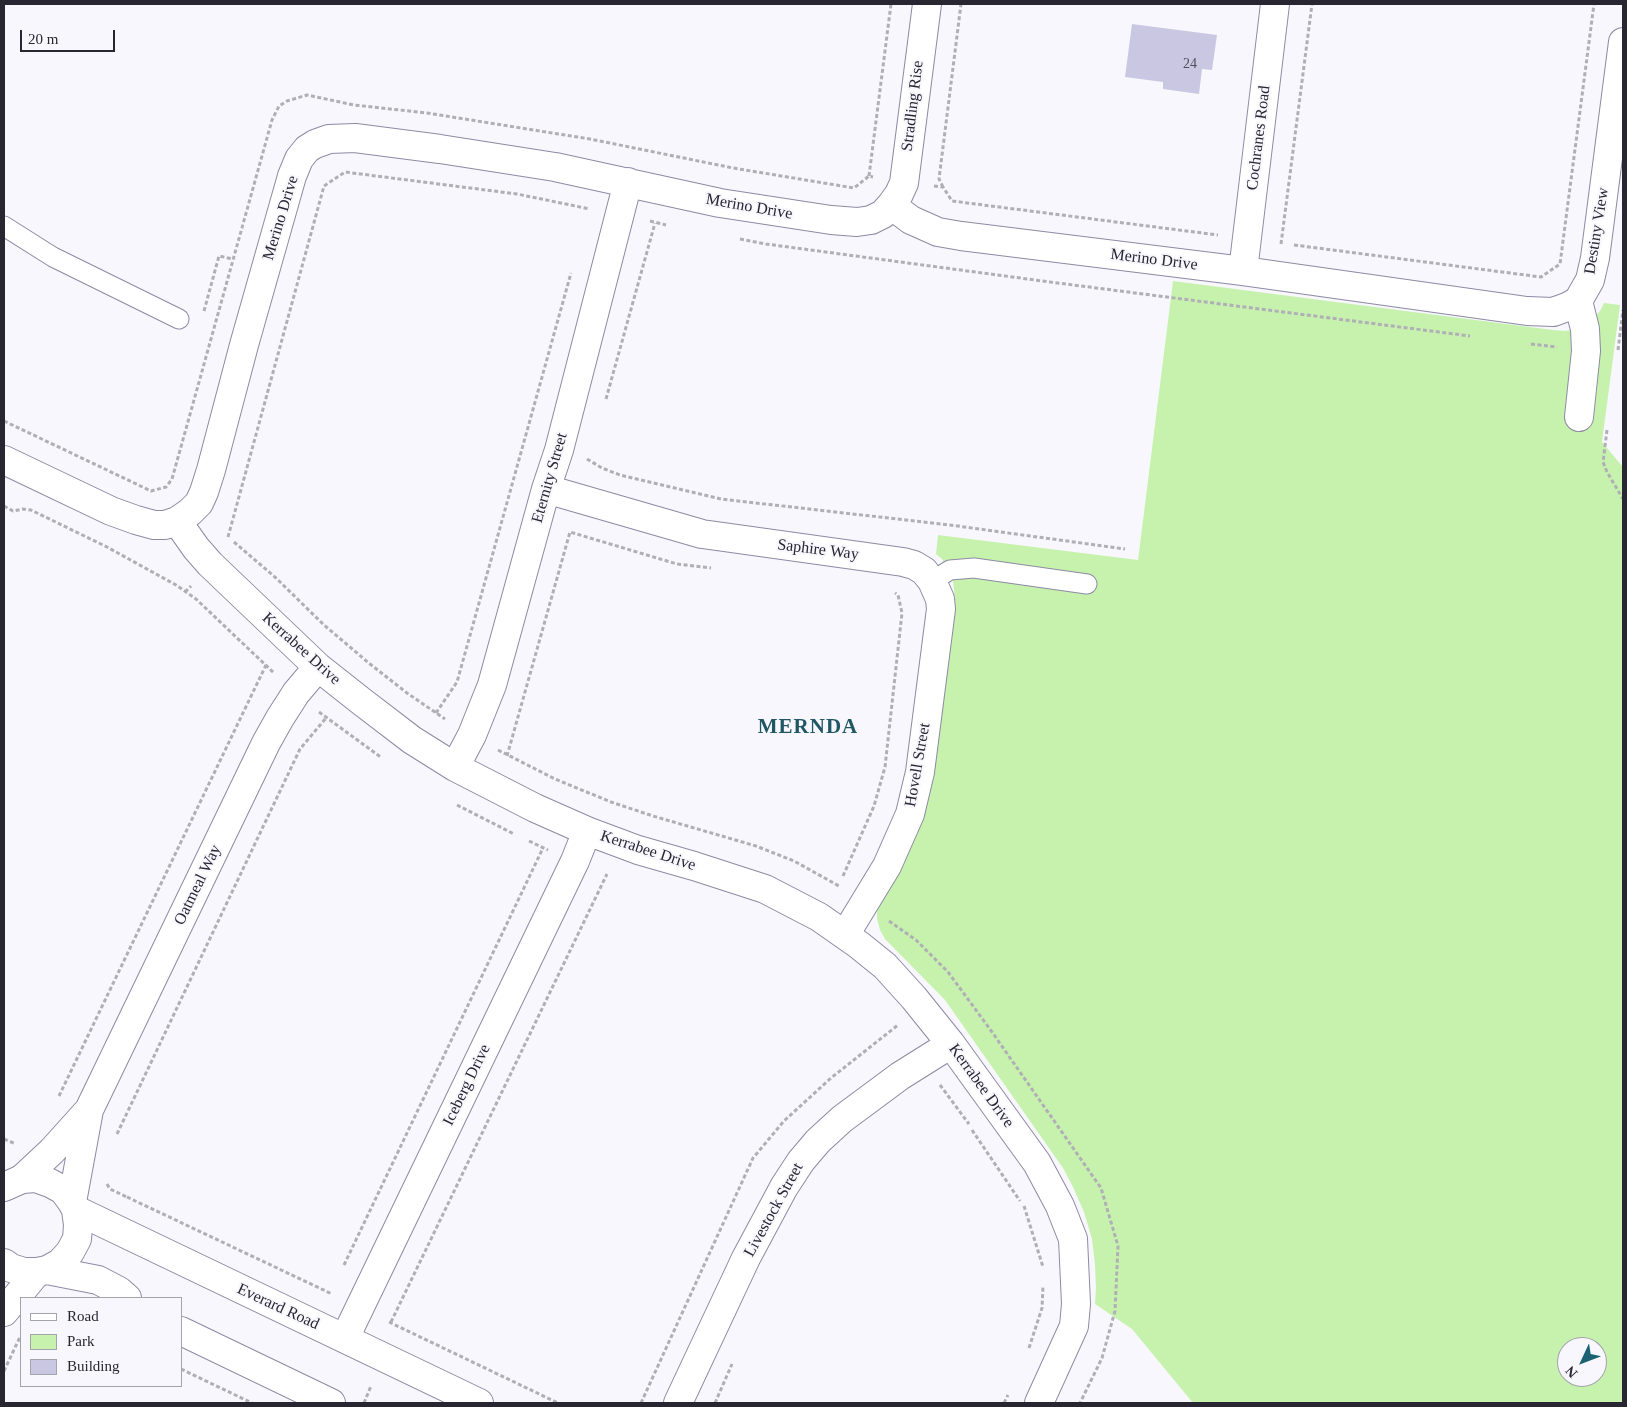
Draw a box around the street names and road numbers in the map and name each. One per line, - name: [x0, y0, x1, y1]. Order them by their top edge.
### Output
- street label: Stradling Rise: [898, 60, 928, 152]
- street label: Cochranes Road: [1243, 85, 1275, 191]
- street label: Merino Drive: [259, 173, 303, 263]
- street label: Destiny View: [1581, 186, 1613, 276]
- street label: Merino Drive: [704, 190, 794, 224]
- street label: Merino Drive: [1109, 245, 1199, 275]
- street label: Eternity Street: [528, 431, 572, 525]
- street label: Saphire Way: [776, 535, 860, 565]
- street label: Kerrabee Drive: [258, 609, 344, 689]
- street label: Hovell Street: [901, 722, 935, 808]
- street label: Kerrabee Drive: [598, 827, 698, 875]
- street label: Oatmeal Way: [170, 842, 226, 928]
- street label: Kerrabee Drive: [944, 1040, 1018, 1132]
- street label: Iceberg Drive: [439, 1041, 495, 1129]
- street label: Livestock Street: [740, 1160, 808, 1260]
- street label: Everard Road: [234, 1280, 322, 1334]

